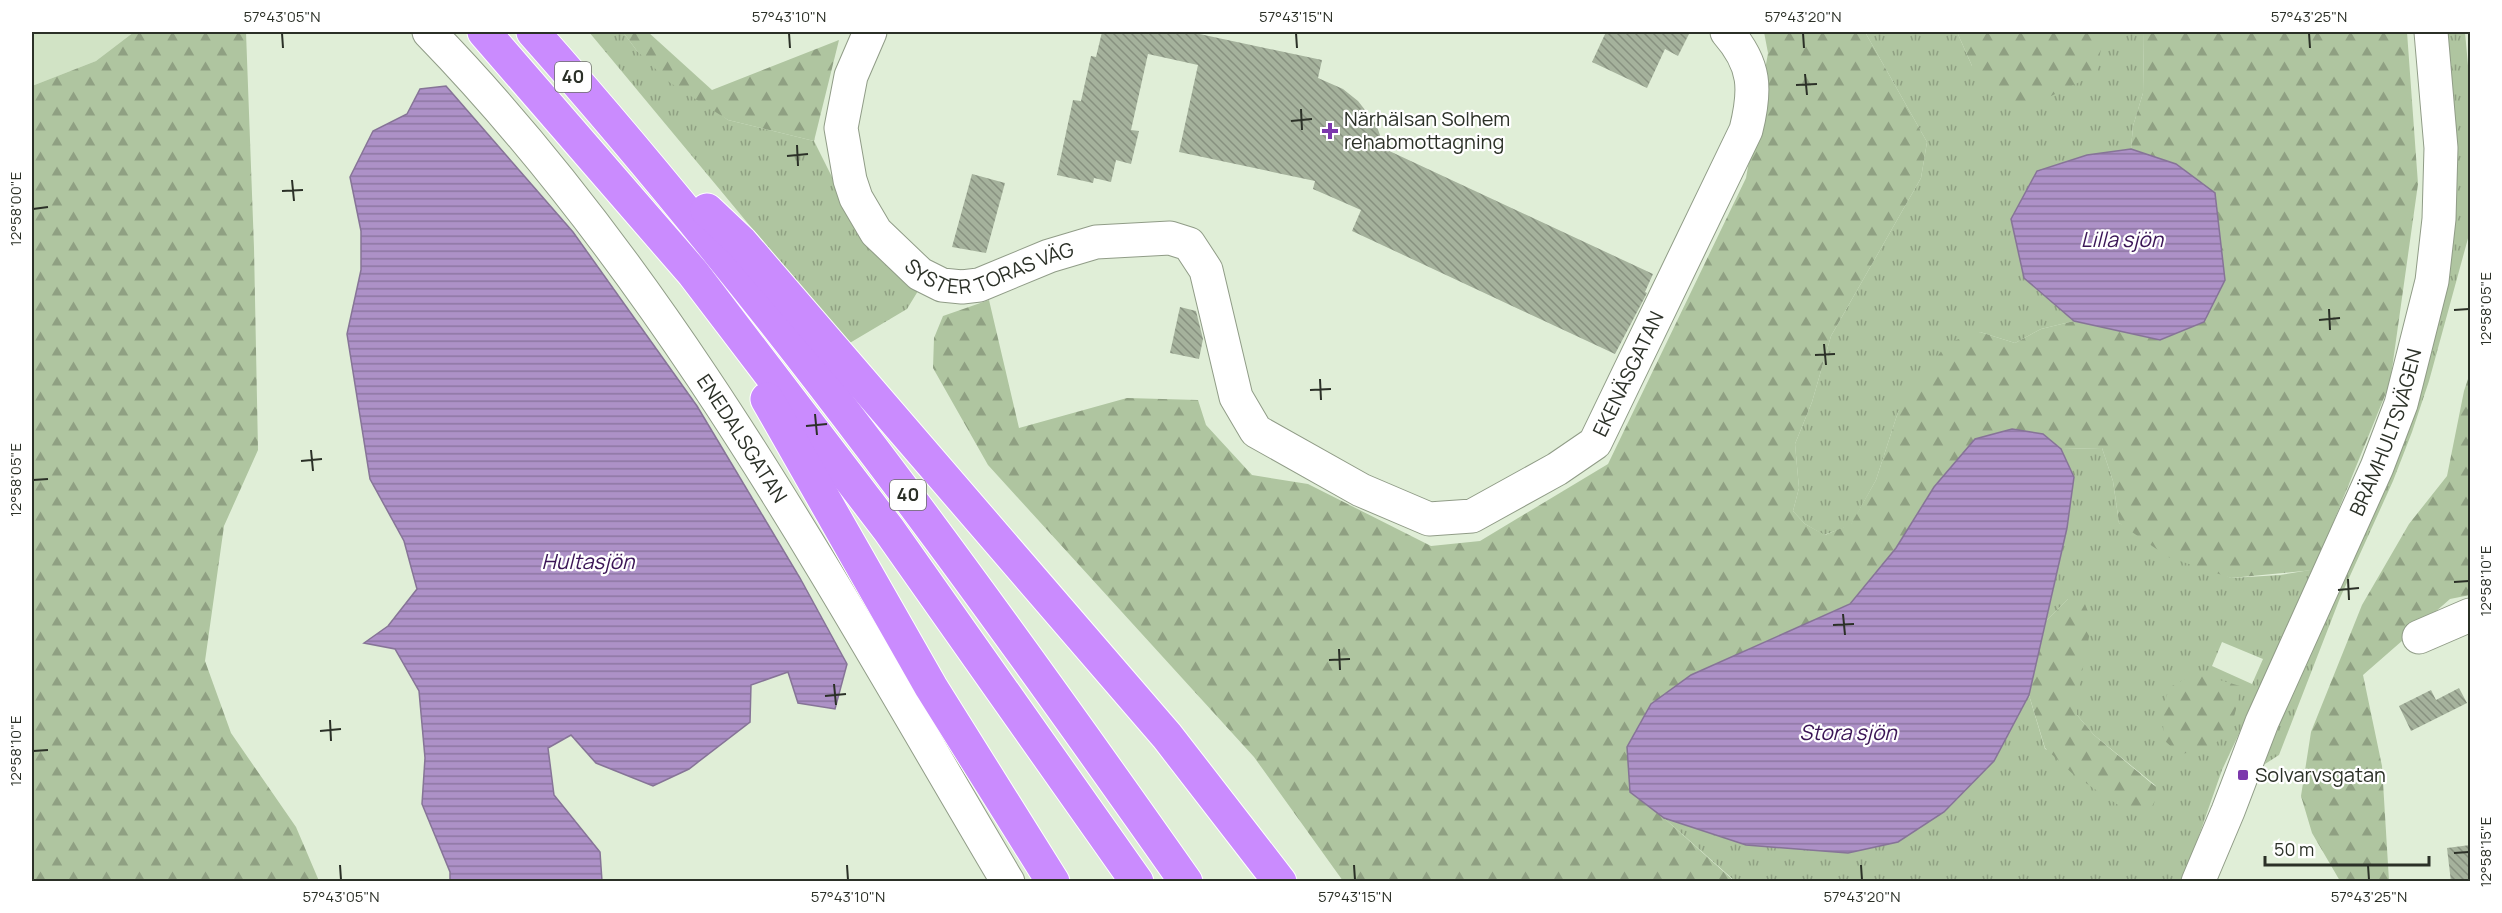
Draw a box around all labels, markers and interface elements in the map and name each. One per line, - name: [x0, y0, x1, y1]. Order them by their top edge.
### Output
- text: 57°43'05"N: [243, 6, 321, 27]
- text: 57°43'10"N: [752, 6, 826, 27]
- text: 57°43'15"N: [1259, 6, 1333, 27]
- text: 57°43'20"N: [1764, 6, 1842, 27]
- text: 57°43'25"N: [2271, 6, 2347, 27]
- road number: 40: [555, 62, 591, 92]
- place label: Närhälsan Solhem rehabmottagning: [1344, 105, 1510, 155]
- marker: Närhälsan Solhem rehabmottagning: [1321, 122, 1339, 140]
- text: 12°58'00"E: [5, 172, 26, 246]
- water label: Lilla sjön: [2081, 225, 2165, 253]
- street label: SYSTER TORAS VÄG: [899, 235, 1077, 300]
- text: 12°58'05"E: [2475, 272, 2496, 346]
- street label: EKENÄSGATAN: [1586, 306, 1670, 441]
- street label: BRÄMHULTSVÄGEN: [2343, 346, 2427, 520]
- street label: ENEDALSGATAN: [691, 369, 794, 508]
- text: 12°58'05"E: [5, 443, 26, 517]
- road number: 40: [890, 480, 926, 510]
- text: 12°58'10"E: [2475, 545, 2496, 617]
- water label: Hultasjön: [541, 547, 636, 575]
- text: 12°58'10"E: [5, 715, 26, 787]
- water label: Stora sjön: [1799, 718, 1898, 746]
- place label: Solvarvsgatan: [2255, 761, 2386, 788]
- marker: Solvarvsgatan: [2236, 768, 2250, 782]
- text: 12°58'15"E: [2475, 817, 2496, 887]
- scale bar: [2265, 829, 2428, 867]
- text: 50 m: [2274, 837, 2314, 861]
- text: 57°43'05"N: [302, 886, 380, 907]
- text: 57°43'10"N: [811, 886, 885, 907]
- text: 57°43'15"N: [1318, 886, 1392, 907]
- text: 57°43'20"N: [1823, 886, 1901, 907]
- text: 57°43'25"N: [2331, 886, 2407, 907]

